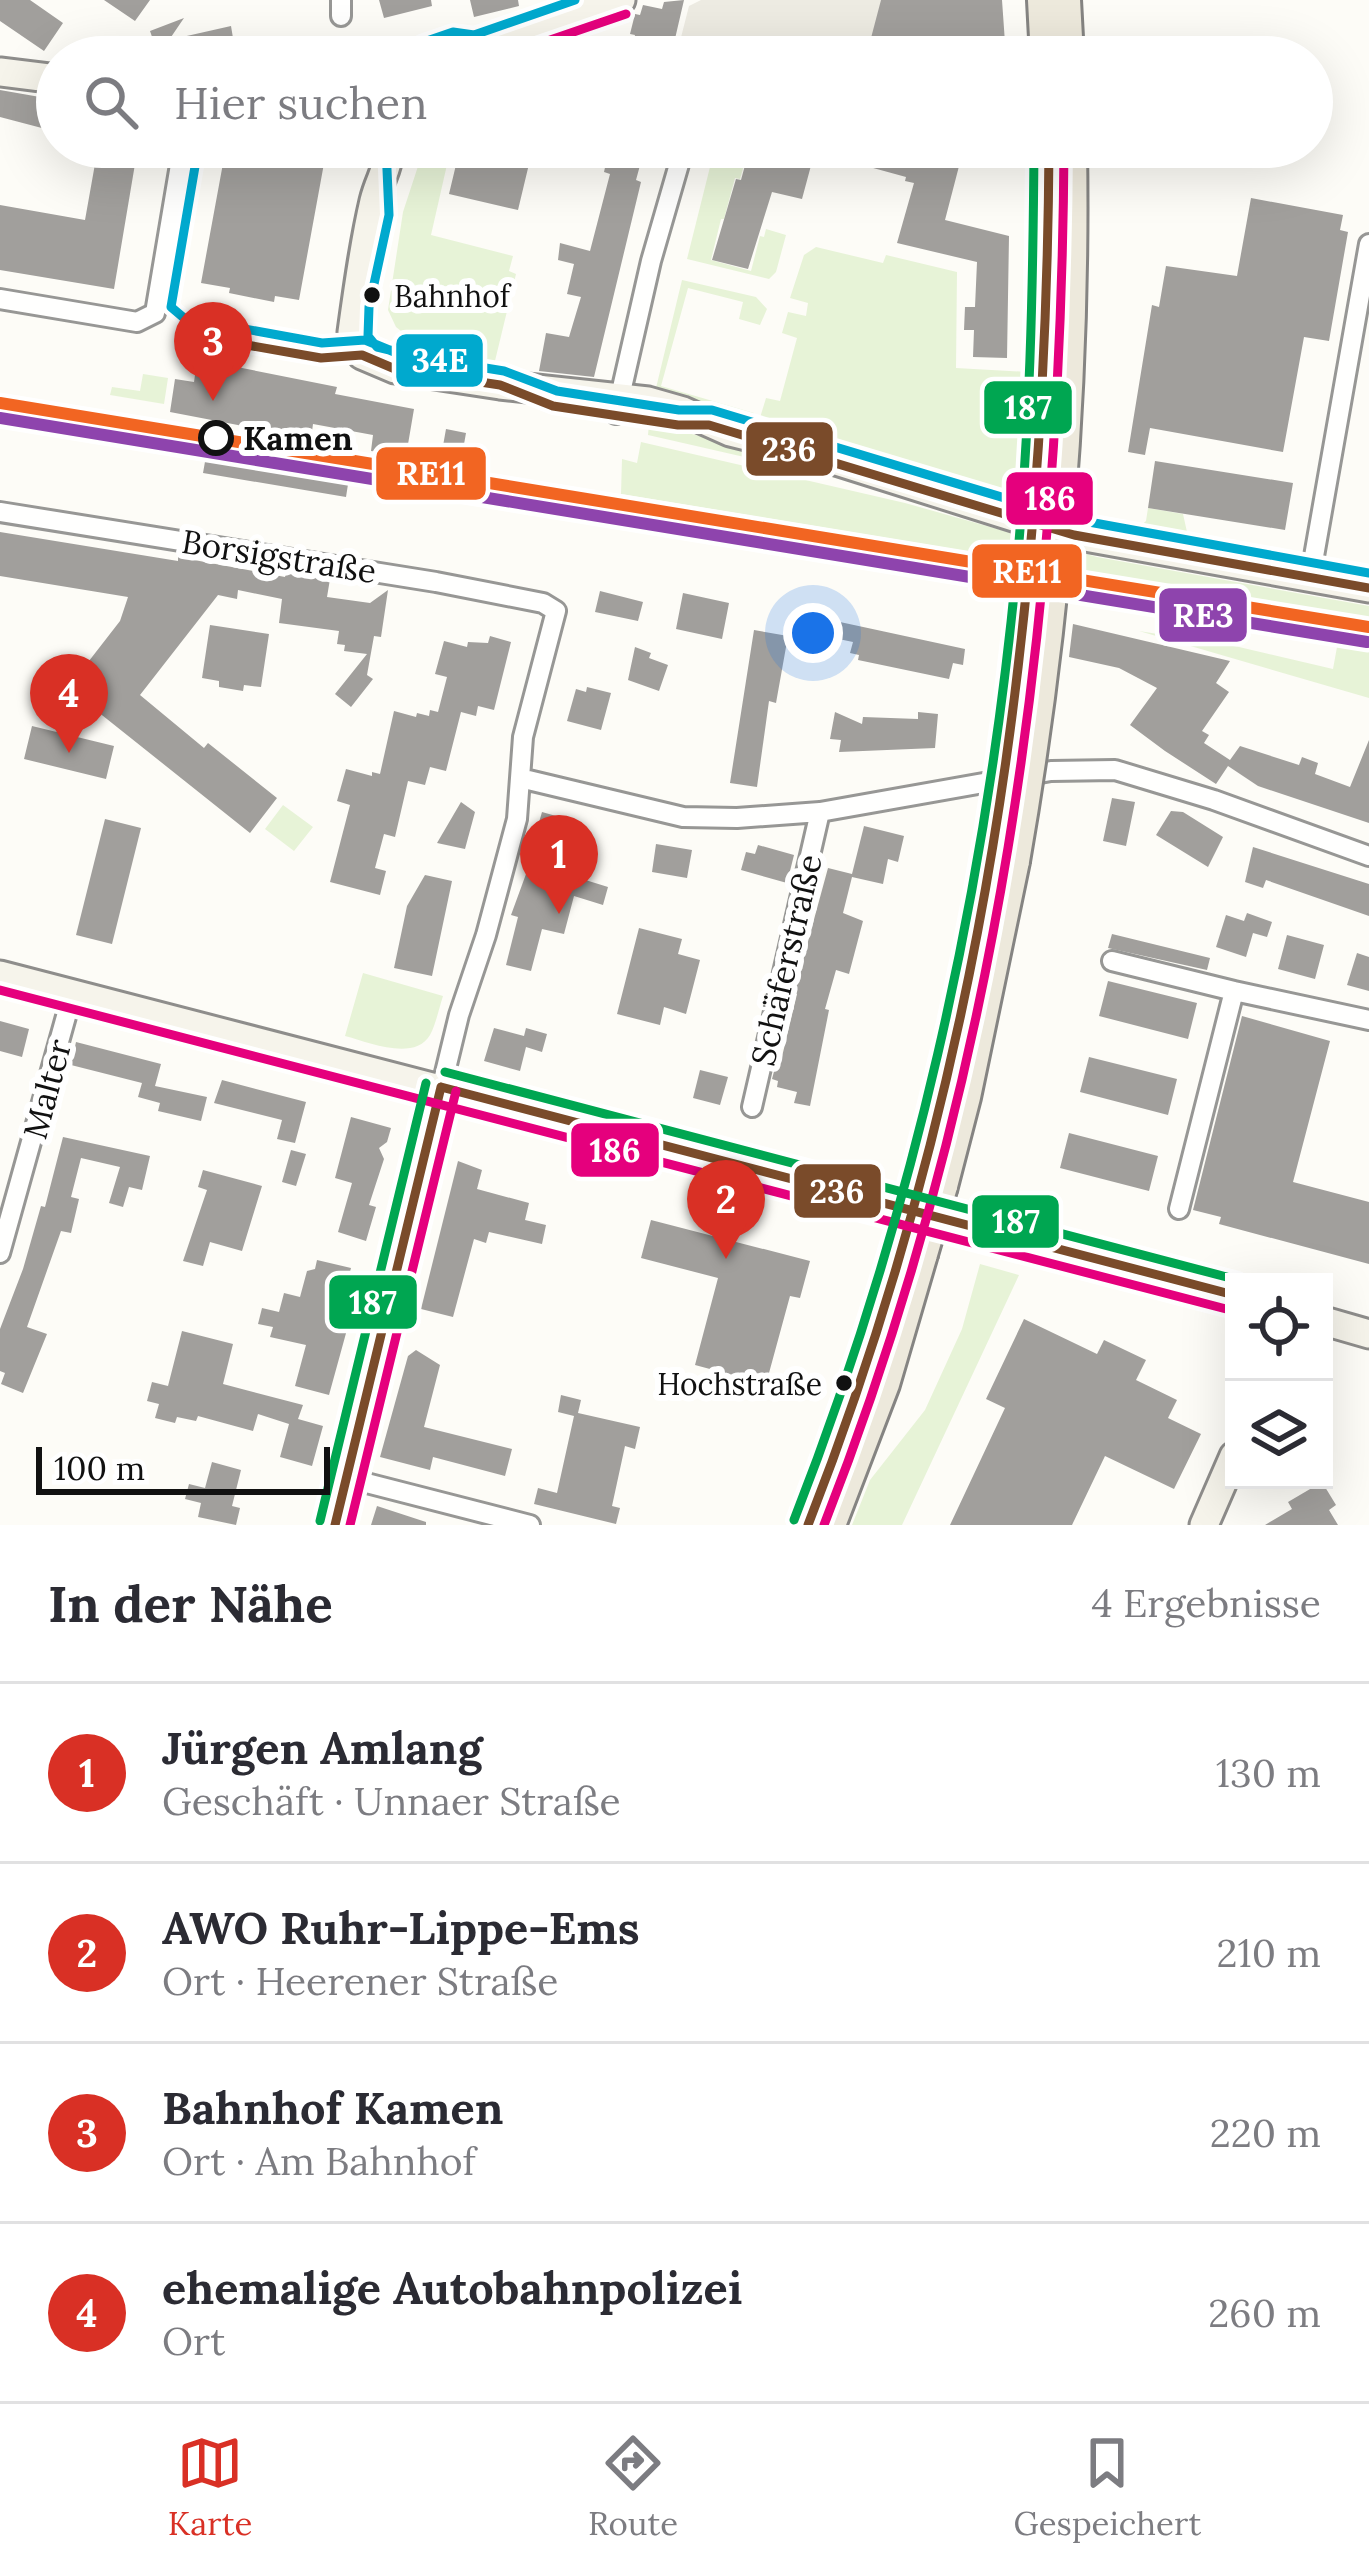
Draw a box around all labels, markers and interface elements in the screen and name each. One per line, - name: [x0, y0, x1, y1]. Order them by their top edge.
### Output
- search box: [36, 36, 1333, 168]
- icon: search: [78, 69, 144, 135]
- text: Hier suchen: [174, 74, 427, 131]
- place label: Bahnhof: [394, 277, 512, 315]
- marker: Bahnhof: [361, 284, 383, 306]
- pin: 3: [174, 302, 252, 401]
- line badge: 34E: [394, 332, 485, 389]
- text: 34E: [411, 339, 469, 381]
- line badge: 187: [982, 379, 1074, 436]
- text: 187: [1004, 386, 1052, 428]
- place label: Kamen: [243, 417, 353, 459]
- line badge: 236: [744, 420, 835, 478]
- marker: Kamen: [200, 422, 232, 454]
- text: 236: [761, 428, 817, 470]
- line badge: RE11: [374, 445, 488, 502]
- text: RE11: [396, 452, 466, 494]
- line badge: 186: [1004, 470, 1095, 527]
- text: 186: [1024, 477, 1076, 519]
- street label: Borsigstraße: [179, 520, 379, 592]
- line badge: RE11: [970, 542, 1084, 600]
- text: RE11: [992, 550, 1062, 592]
- line badge: RE3: [1157, 586, 1249, 644]
- text: RE3: [1172, 594, 1234, 636]
- your location: [783, 603, 843, 663]
- pin: 4: [30, 654, 108, 753]
- pin: 1: [520, 815, 598, 914]
- street label: Schäferstraße: [741, 850, 831, 1070]
- street label: Malter: [14, 1034, 81, 1143]
- line badge: 186: [569, 1121, 661, 1179]
- text: 186: [589, 1129, 641, 1171]
- pin: 2: [687, 1160, 765, 1259]
- line badge: 236: [792, 1162, 883, 1220]
- text: 236: [809, 1170, 865, 1212]
- line badge: 187: [970, 1193, 1061, 1250]
- text: 187: [992, 1200, 1040, 1242]
- line badge: 187: [327, 1273, 419, 1331]
- map controls: [1225, 1273, 1333, 1489]
- button: locate: [1225, 1273, 1333, 1381]
- text: 187: [349, 1281, 397, 1323]
- place label: Hochstraße: [657, 1365, 822, 1403]
- marker: Hochstraße: [833, 1372, 855, 1394]
- button: layers: [1225, 1381, 1333, 1489]
- scale bar: [36, 1441, 330, 1494]
- text: 100 m: [54, 1447, 145, 1489]
- text: In der Nähe: [48, 1571, 333, 1636]
- text: 4 Ergebnisse: [1092, 1578, 1321, 1628]
- text: Jürgen Amlang: [162, 1719, 483, 1776]
- text: 1: [79, 1748, 95, 1798]
- text: 130 m: [1216, 1748, 1321, 1798]
- text: Geschäft · Unnaer Straße: [162, 1776, 621, 1826]
- text: AWO Ruhr-Lippe-Ems: [162, 1899, 640, 1956]
- text: 2: [77, 1928, 97, 1978]
- text: 210 m: [1217, 1928, 1321, 1978]
- text: Ort · Heerener Straße: [162, 1956, 558, 2006]
- text: Bahnhof Kamen: [162, 2079, 503, 2136]
- text: 3: [76, 2108, 98, 2158]
- text: 220 m: [1210, 2108, 1321, 2158]
- text: Ort · Am Bahnhof: [162, 2136, 476, 2186]
- text: ehemalige Autobahnpolizei: [162, 2259, 743, 2316]
- text: 4: [76, 2288, 98, 2338]
- text: 260 m: [1208, 2288, 1321, 2338]
- text: Ort: [162, 2316, 225, 2366]
- tab: Karte: [168, 2430, 252, 2544]
- tab: Route: [588, 2430, 678, 2544]
- tab: Gespeichert: [1014, 2430, 1201, 2544]

